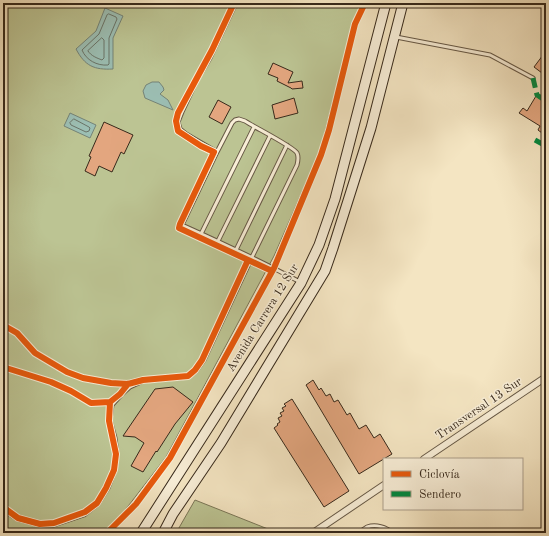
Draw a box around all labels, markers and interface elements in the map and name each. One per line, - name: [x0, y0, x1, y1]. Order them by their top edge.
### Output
- street label: Avenida Carrera 12 Sur: [225, 262, 301, 374]
- street label: Transversal 13 Sur: [434, 376, 524, 442]
- legend: [383, 458, 523, 510]
- text: Ciclovía: [419, 469, 460, 481]
- text: Sendero: [419, 489, 461, 501]

